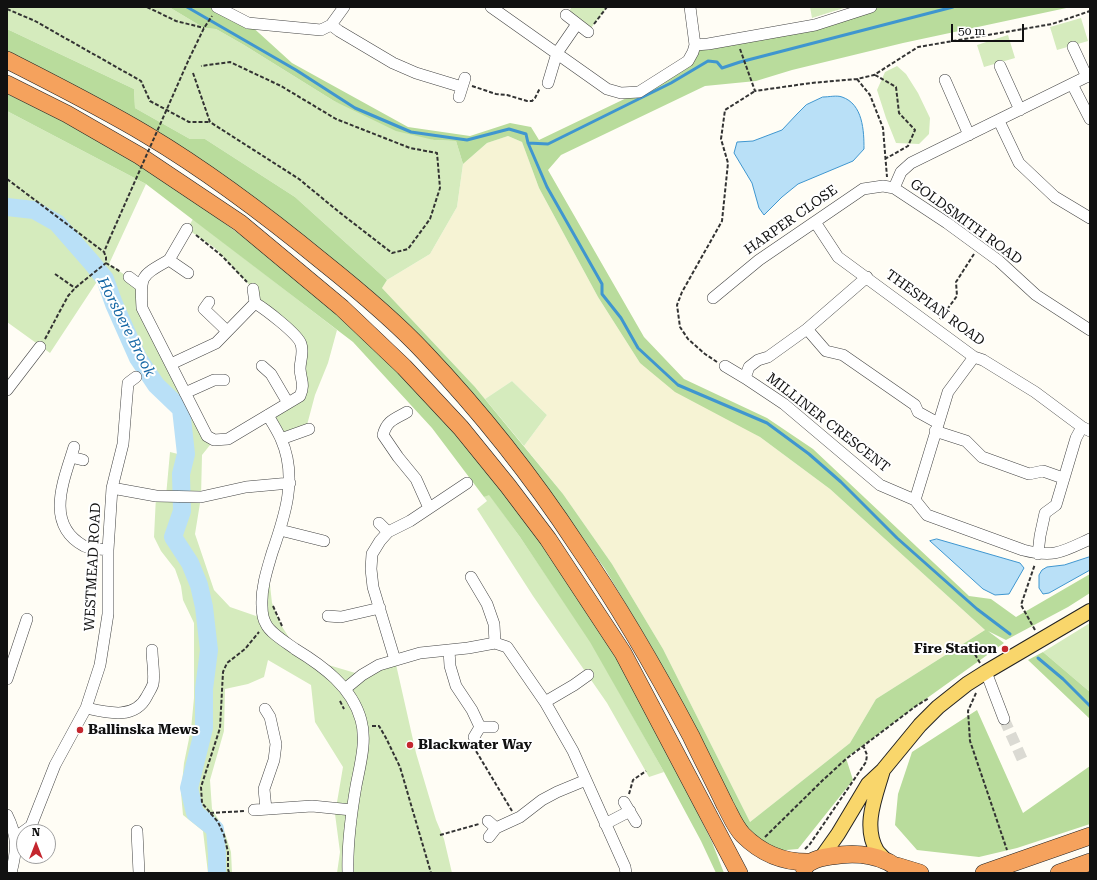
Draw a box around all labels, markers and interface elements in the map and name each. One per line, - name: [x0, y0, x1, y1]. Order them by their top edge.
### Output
- scale bar: [953, 16, 1026, 42]
- text: 50 m: [958, 24, 985, 38]
- street label: GOLDSMITH ROAD: [907, 176, 1025, 268]
- street label: HARPER CLOSE: [741, 182, 841, 258]
- street label: THESPIAN ROAD: [882, 266, 988, 350]
- water label: Horsbere Brook: [93, 274, 159, 380]
- street label: MILLINER CRESCENT: [763, 370, 893, 476]
- street label: WESTMEAD ROAD: [81, 502, 105, 632]
- place label: Fire Station: [914, 641, 997, 657]
- marker: Fire Station: [1000, 644, 1010, 654]
- place label: Ballinska Mews: [88, 722, 198, 738]
- marker: Ballinska Mews: [75, 725, 85, 735]
- place label: Blackwater Way: [418, 737, 532, 753]
- marker: Blackwater Way: [405, 740, 415, 750]
- north arrow: [16, 824, 56, 864]
- text: N: [32, 826, 40, 839]

